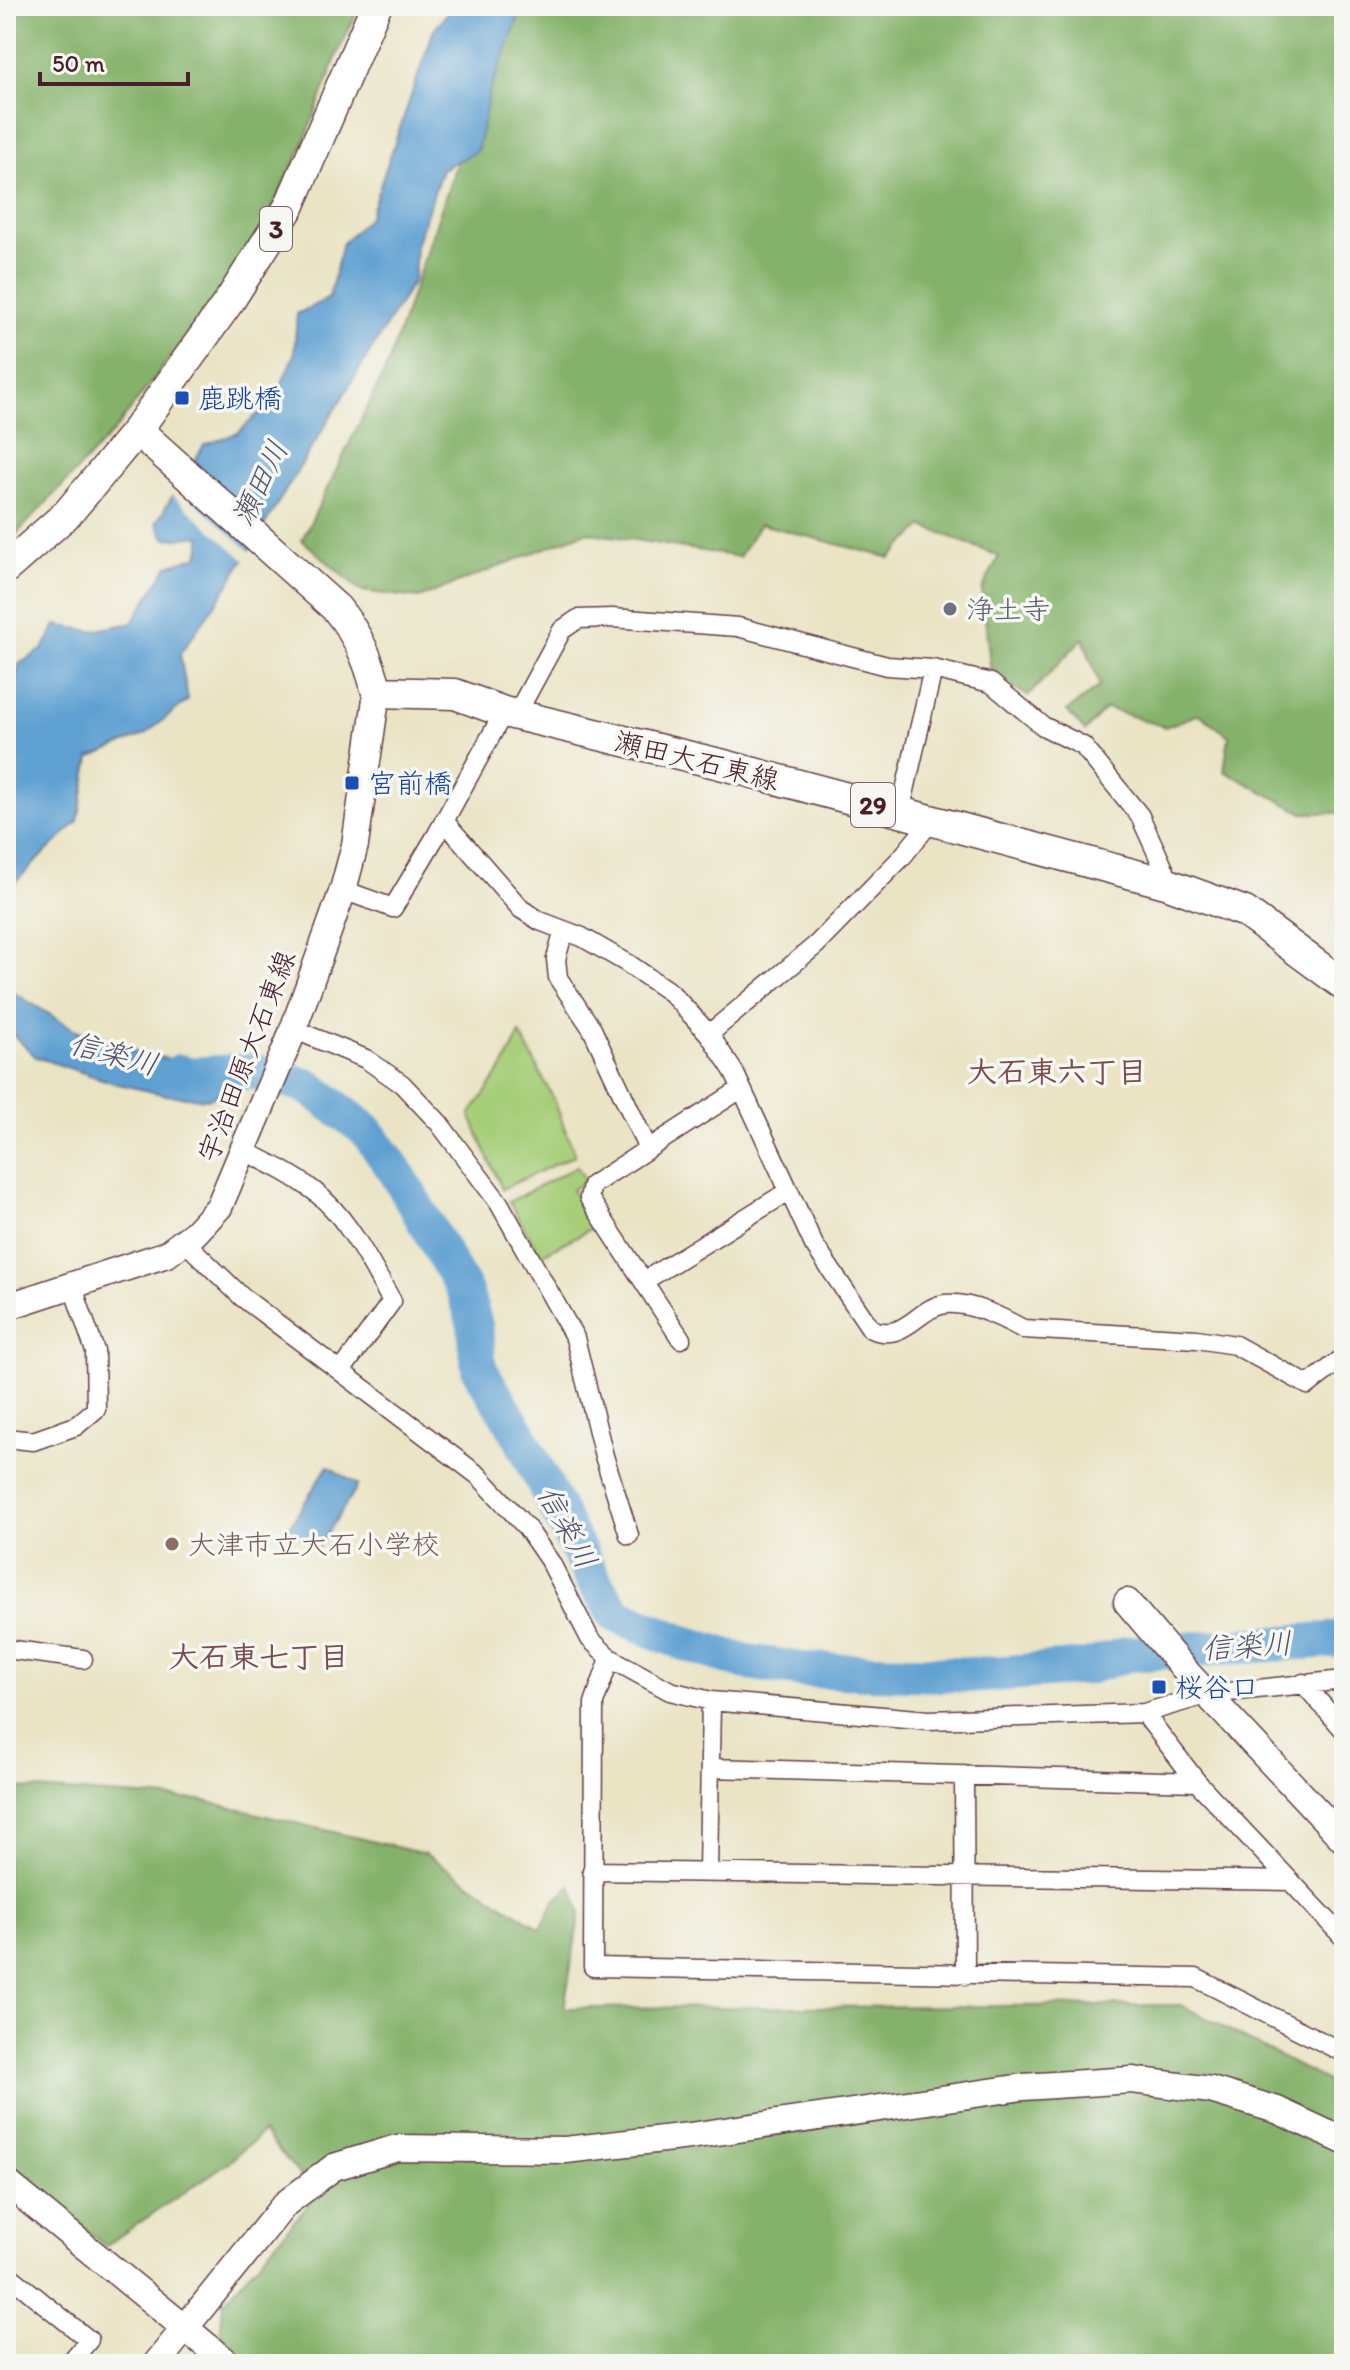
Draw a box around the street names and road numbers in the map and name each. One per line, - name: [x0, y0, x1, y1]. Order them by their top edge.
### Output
- road number: 3: [260, 207, 292, 251]
- street label: 瀬田大石東線: [611, 723, 783, 797]
- road number: 29: [851, 783, 895, 827]
- street label: 宇治田原大石東線: [190, 945, 302, 1167]

